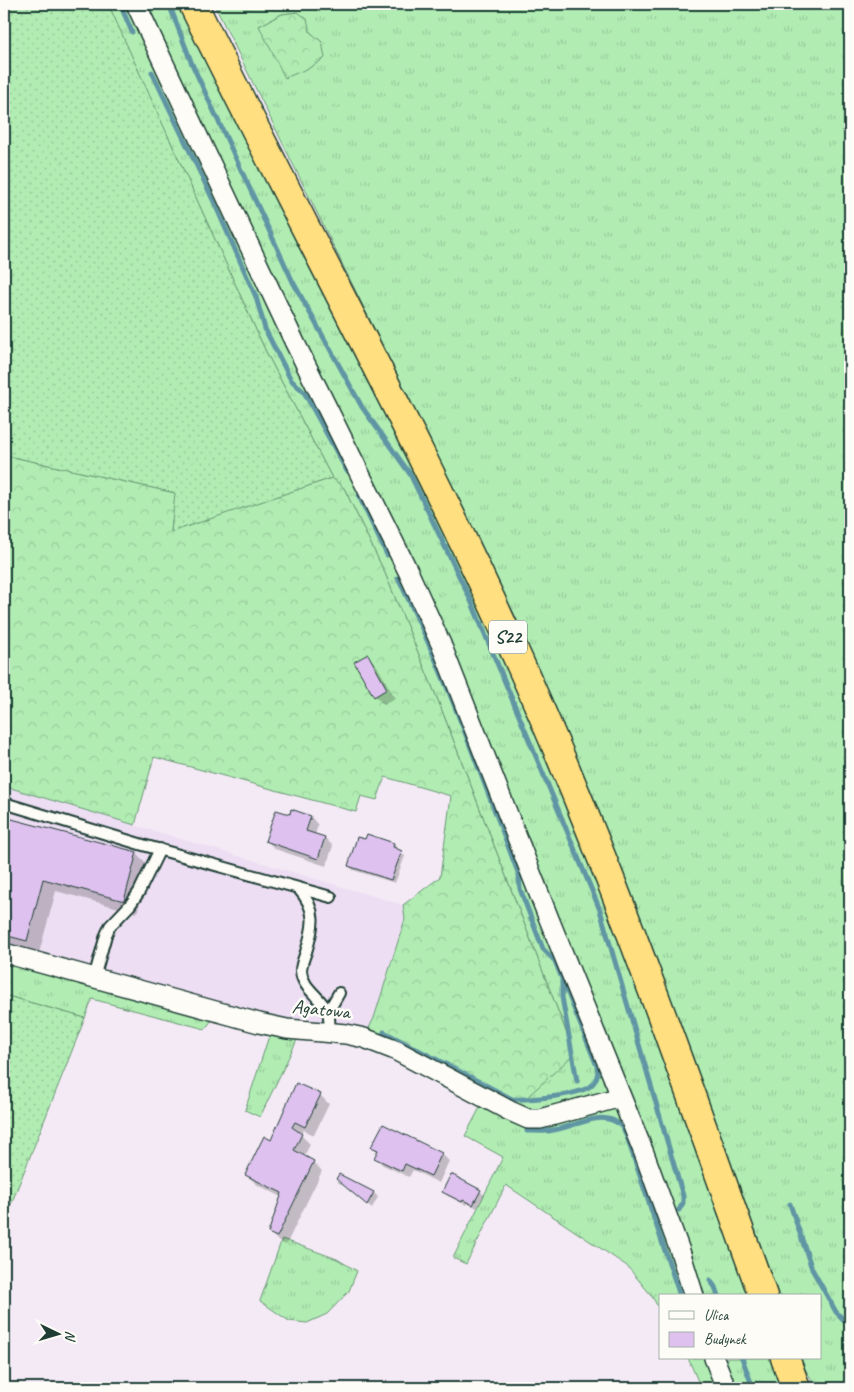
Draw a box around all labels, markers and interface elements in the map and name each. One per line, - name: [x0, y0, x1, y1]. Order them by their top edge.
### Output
- road number: S22: [489, 620, 527, 654]
- street label: Agatowa: [291, 994, 353, 1025]
- legend: [659, 1294, 822, 1360]
- text: Ulica: [704, 1306, 729, 1325]
- north arrow: [32, 1310, 82, 1360]
- text: N: [61, 1330, 79, 1342]
- text: Budynek: [704, 1330, 747, 1349]

